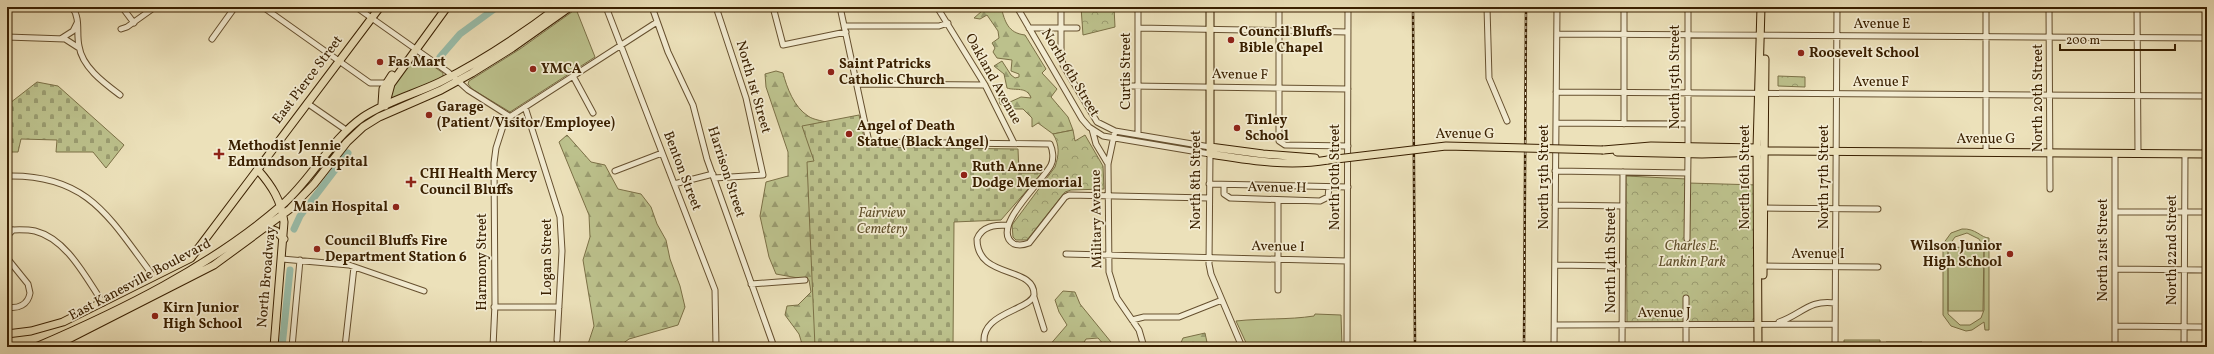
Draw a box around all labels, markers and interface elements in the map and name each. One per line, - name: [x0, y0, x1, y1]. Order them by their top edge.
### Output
- street label: Avenue E: [1853, 15, 1911, 34]
- place label: Council Bluffs Bible Chapel: [1239, 23, 1332, 58]
- street label: North 6th Street: [1036, 25, 1104, 121]
- street label: North 15th Street: [1666, 25, 1685, 129]
- scale bar: [2060, 26, 2175, 52]
- street label: Oakland Avenue: [960, 30, 1026, 128]
- street label: East Pierce Street: [268, 32, 348, 128]
- street label: Curtis Street: [1117, 32, 1136, 110]
- text: 200 m: [2066, 33, 2100, 49]
- marker: Council Bluffs Bible Chapel: [1226, 35, 1236, 45]
- street label: North 1st Street: [731, 38, 775, 136]
- place label: Roosevelt School: [1809, 44, 1920, 63]
- street label: North 20th Street: [2029, 44, 2048, 152]
- marker: Roosevelt School: [1796, 48, 1806, 58]
- place label: Fas Mart: [388, 53, 445, 72]
- place label: Saint Patricks Catholic Church: [839, 55, 945, 90]
- marker: Fas Mart: [375, 57, 385, 67]
- place label: YMCA: [541, 60, 582, 79]
- marker: YMCA: [528, 64, 538, 74]
- street label: Avenue F: [1212, 65, 1269, 85]
- marker: Saint Patricks Catholic Church: [826, 67, 836, 77]
- street label: Avenue F: [1853, 73, 1909, 92]
- place label: Garage (Patient/Visitor/Employee): [437, 98, 616, 133]
- marker: Garage (Patient/Visitor/Employee): [424, 110, 434, 120]
- place label: Tinley School: [1245, 111, 1289, 146]
- place label: Angel of Death Statue (Black Angel): [857, 117, 989, 152]
- marker: Tinley School: [1232, 123, 1242, 133]
- street label: Harrison Street: [702, 124, 750, 220]
- street label: North 10th Street: [1326, 124, 1345, 230]
- street label: North 13th Street: [1535, 124, 1554, 230]
- street label: North 16th Street: [1736, 124, 1755, 230]
- street label: Avenue G: [1436, 125, 1494, 144]
- street label: North 17th Street: [1815, 125, 1834, 229]
- street label: Benton Street: [658, 128, 706, 214]
- marker: Angel of Death Statue (Black Angel): [844, 129, 854, 139]
- street label: North 8th Street: [1187, 130, 1206, 230]
- street label: Avenue G: [1957, 130, 2015, 149]
- place label: Methodist Jennie Edmundson Hospital: [228, 137, 368, 172]
- marker: Methodist Jennie Edmundson Hospital: [213, 148, 225, 160]
- place label: Ruth Anne Dodge Memorial: [972, 158, 1082, 193]
- place label: CHI Health Mercy Council Bluffs: [420, 165, 537, 200]
- street label: Military Avenue: [1087, 169, 1107, 269]
- marker: Ruth Anne Dodge Memorial: [959, 170, 969, 180]
- marker: CHI Health Mercy Council Bluffs: [405, 176, 417, 188]
- street label: Avenue H: [1247, 178, 1307, 198]
- street label: North 22nd Street: [2163, 195, 2182, 305]
- place label: Main Hospital: [293, 198, 388, 217]
- street label: North 21st Street: [2094, 198, 2113, 302]
- marker: Main Hospital: [391, 202, 401, 212]
- park label: Fairview Cemetery: [856, 204, 908, 239]
- street label: North 14th Street: [1602, 207, 1621, 313]
- street label: Harmony Street: [473, 213, 492, 311]
- street label: Logan Street: [538, 218, 557, 296]
- street label: North Broadway: [253, 225, 281, 328]
- place label: Council Bluffs Fire Department Station 6: [325, 232, 467, 267]
- street label: East Kanesville Boulevard: [66, 234, 215, 326]
- street label: Avenue I: [1251, 237, 1305, 257]
- park label: Charles E. Lankin Park: [1658, 237, 1726, 272]
- place label: Wilson Junior High School: [1910, 237, 2002, 272]
- marker: Council Bluffs Fire Department Station 6: [312, 244, 322, 254]
- street label: Avenue I: [1791, 245, 1845, 264]
- marker: Wilson Junior High School: [2005, 249, 2015, 259]
- place label: Kirn Junior High School: [163, 299, 242, 334]
- street label: Avenue J: [1637, 304, 1691, 323]
- marker: Kirn Junior High School: [150, 311, 160, 321]

